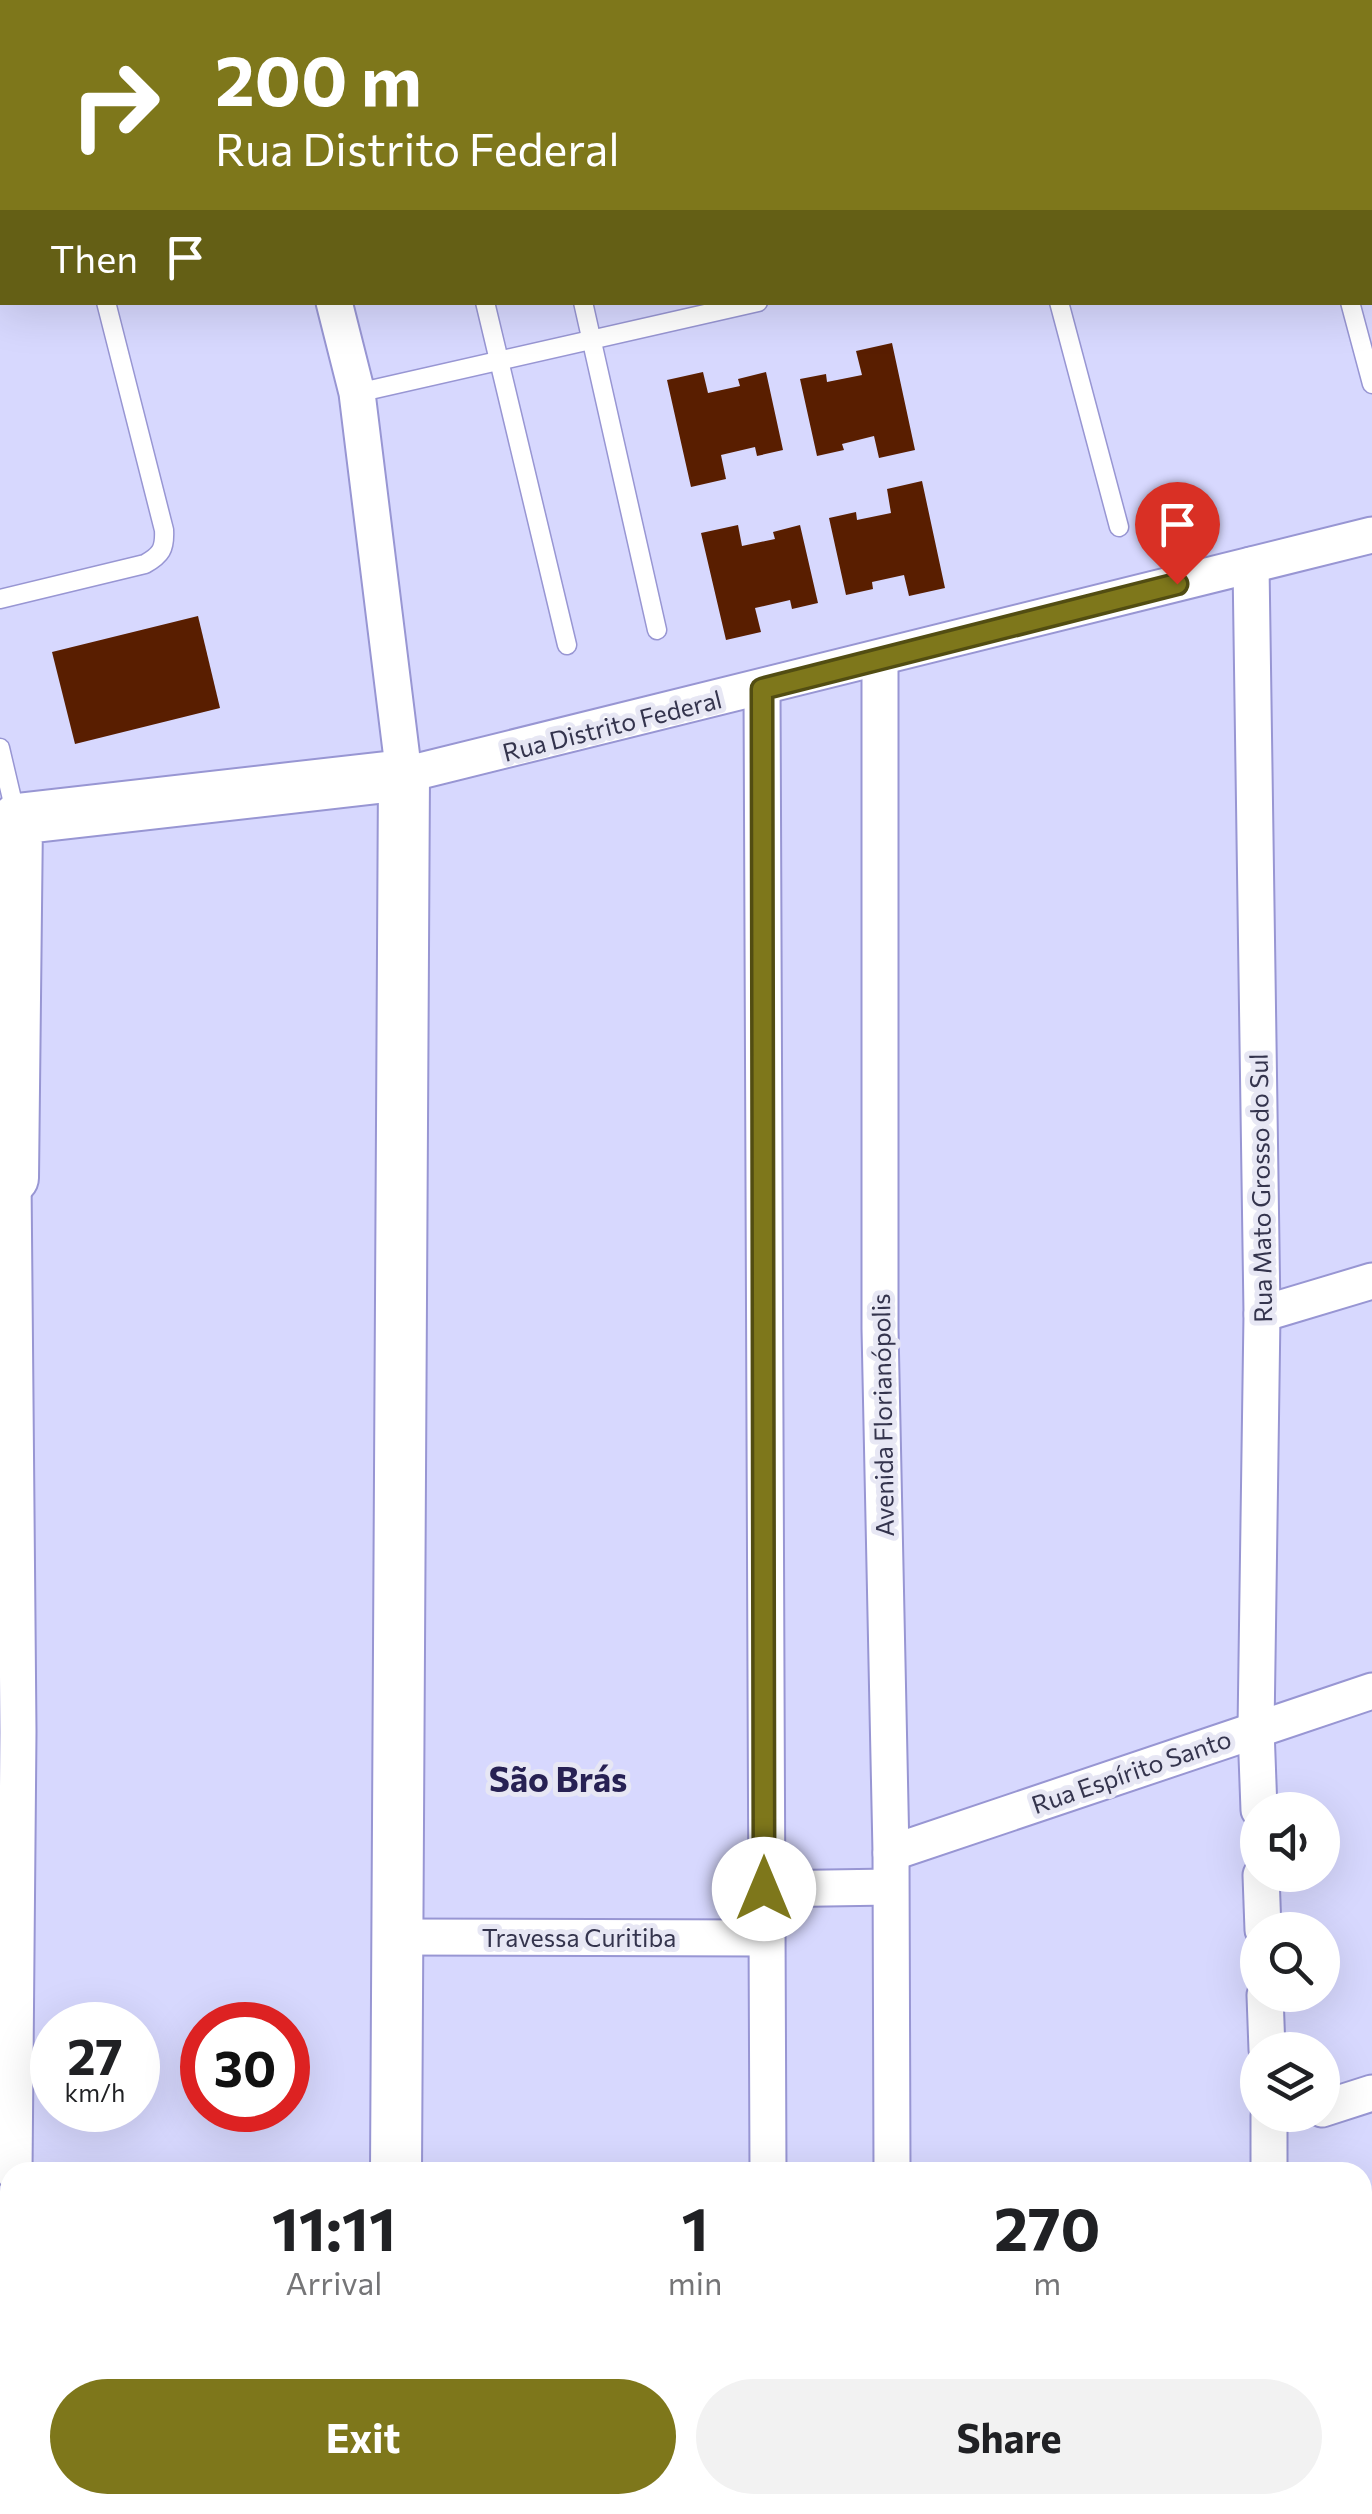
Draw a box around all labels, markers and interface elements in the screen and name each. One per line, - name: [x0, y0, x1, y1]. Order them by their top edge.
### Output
- text: 200 m: [215, 35, 422, 120]
- icon: right: [50, 40, 180, 170]
- text: Rua Distrito Federal: [215, 120, 620, 175]
- icon: arrive: [158, 230, 213, 285]
- text: Then: [50, 234, 138, 281]
- pin: [1135, 482, 1220, 585]
- icon: arrive: [1150, 497, 1205, 552]
- street label: Rua Distrito Federal: [499, 683, 725, 767]
- street label: Rua Mato Grosso do Sul: [1243, 1053, 1277, 1323]
- street label: Avenida Florianópolis: [865, 1293, 899, 1537]
- street label: Rua Espírito Santo: [1027, 1723, 1235, 1819]
- district label: São Brás: [489, 1756, 627, 1799]
- map controls: [1240, 1792, 1340, 2132]
- button: sound: [1240, 1792, 1340, 1892]
- position arrow: [712, 1837, 816, 1941]
- button: search: [1240, 1912, 1340, 2012]
- street label: Travessa Curitiba: [482, 1922, 676, 1952]
- speed limit sign: 30: [180, 2002, 310, 2132]
- text: 27: [67, 2024, 123, 2085]
- button: layers: [1240, 2032, 1340, 2132]
- text: km/h: [65, 2077, 125, 2107]
- text: 11:11: [272, 2190, 396, 2263]
- text: 1: [682, 2190, 709, 2263]
- text: 270: [994, 2190, 1100, 2263]
- text: Arrival: [286, 2262, 382, 2302]
- text: min: [668, 2262, 722, 2302]
- text: m: [1033, 2262, 1061, 2302]
- button: Exit: [50, 2379, 676, 2494]
- button: Share: [696, 2379, 1322, 2494]

